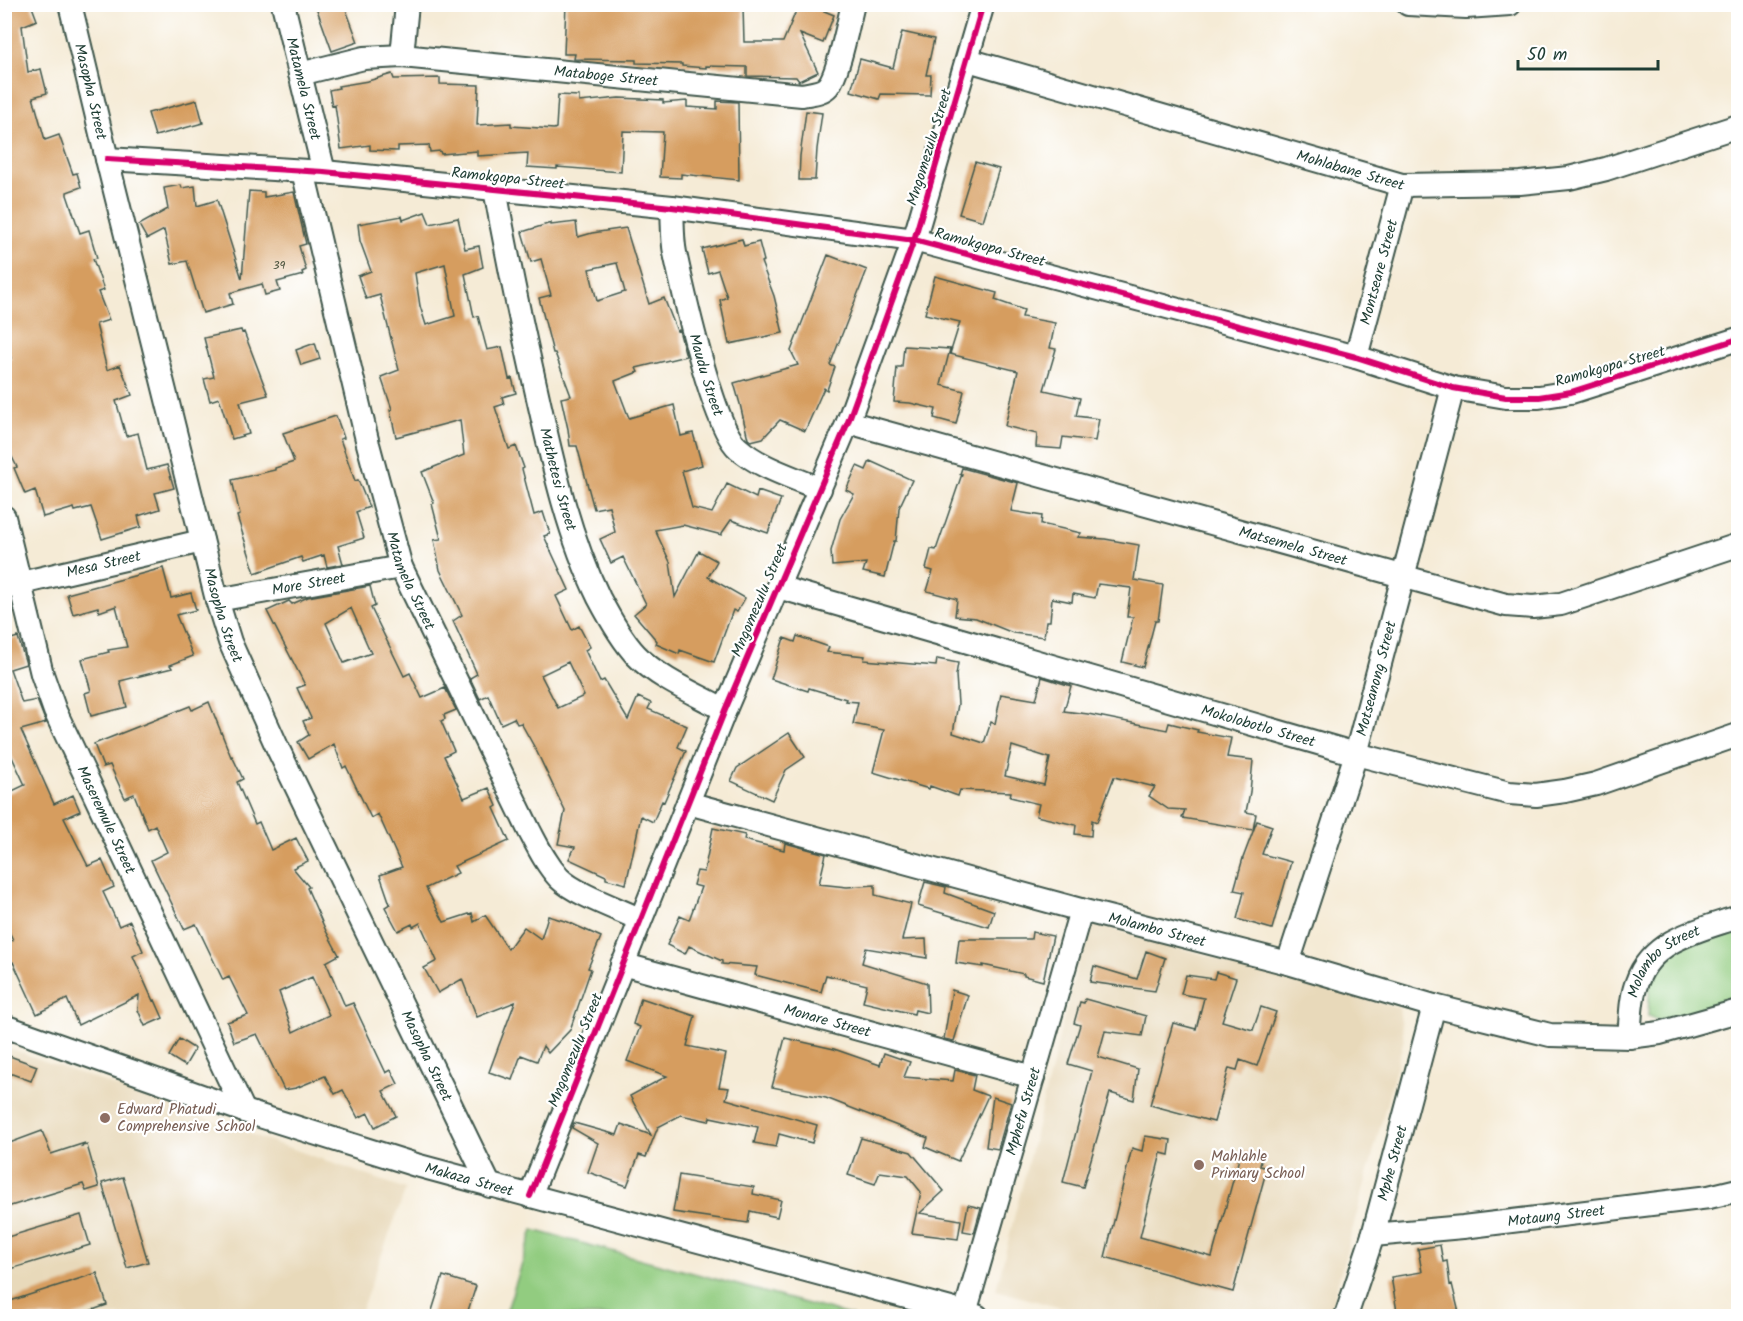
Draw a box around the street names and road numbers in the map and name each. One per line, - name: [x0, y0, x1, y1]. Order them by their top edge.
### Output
- street label: Matamela Street: [279, 35, 327, 143]
- street label: Masopha Street: [67, 41, 113, 143]
- street label: Mataboge Street: [553, 60, 659, 94]
- street label: Mngomezulu Street: [901, 86, 959, 209]
- street label: Mohlabane Street: [1293, 144, 1407, 198]
- street label: Ramokgopa Street: [450, 161, 566, 197]
- street label: Montseare Street: [1354, 217, 1405, 328]
- street label: Ramokgopa Street: [932, 222, 1048, 274]
- street label: Maudu Street: [681, 331, 730, 420]
- street label: Ramokgopa Street: [1552, 340, 1668, 394]
- street label: Mathetesi Street: [532, 425, 583, 535]
- street label: Matsemela Street: [1236, 520, 1350, 573]
- street label: Matamela Street: [379, 529, 441, 635]
- street label: Mngomezulu Street: [725, 540, 795, 661]
- street label: Mesa Street: [64, 545, 144, 585]
- street label: Masopha Street: [196, 565, 249, 667]
- street label: More Street: [270, 566, 348, 603]
- street label: Motseanong Street: [1350, 618, 1404, 739]
- street label: Mokolobotlo Street: [1198, 699, 1318, 755]
- street label: Maseremule Street: [70, 762, 141, 879]
- street label: Molambo Street: [1106, 906, 1209, 955]
- street label: Molambo Street: [1622, 919, 1704, 1000]
- street label: Mngomezulu Street: [542, 990, 610, 1111]
- street label: Monare Street: [781, 998, 874, 1045]
- street label: Masopha Street: [394, 1007, 458, 1106]
- street label: Mphefu Street: [1000, 1064, 1048, 1158]
- street label: Mphe Street: [1372, 1122, 1415, 1204]
- street label: Makaza Street: [422, 1157, 516, 1204]
- street label: Motaung Street: [1506, 1199, 1606, 1234]

